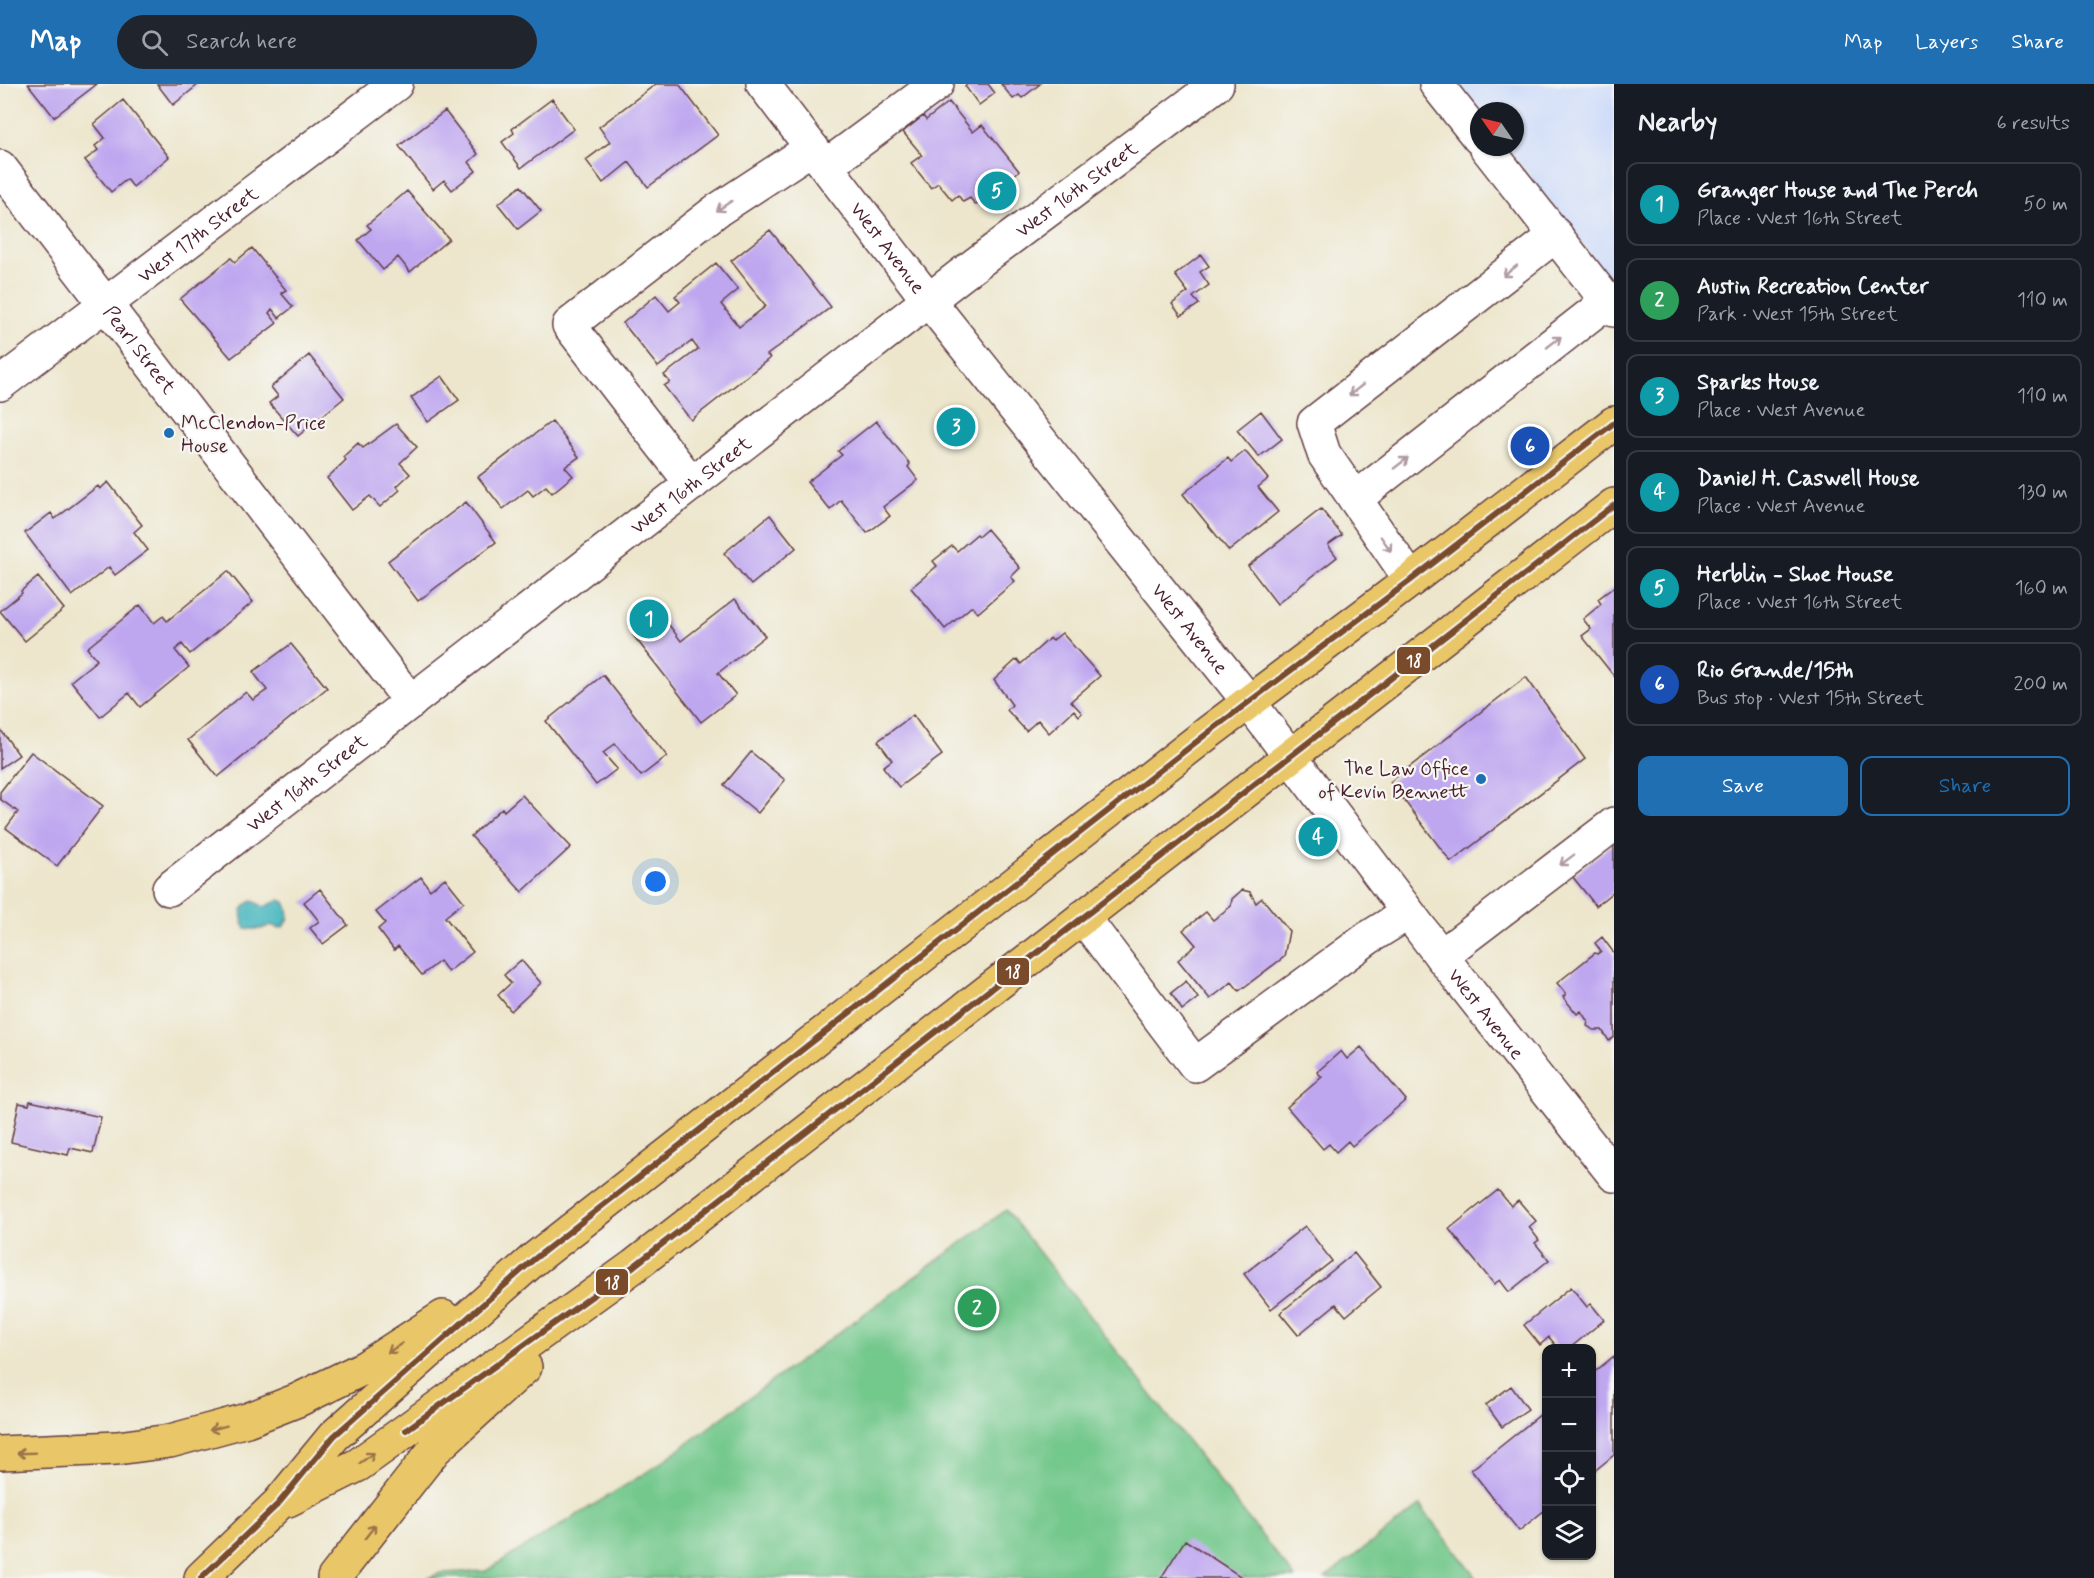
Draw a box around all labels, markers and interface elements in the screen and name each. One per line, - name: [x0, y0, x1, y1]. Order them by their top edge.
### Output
- search box: [117, 15, 537, 69]
- text: Map: [30, 24, 81, 61]
- icon: search: [138, 26, 171, 59]
- text: Search here: [186, 28, 297, 56]
- text: Map: [1844, 28, 1882, 56]
- text: Layers: [1915, 28, 1978, 56]
- text: Share: [2011, 28, 2064, 56]
- north arrow: [1470, 102, 1524, 156]
- text: Nearby: [1638, 106, 1717, 140]
- text: 6 results: [1997, 110, 2070, 137]
- street label: West 16th Street: [1011, 136, 1144, 245]
- pin: 5: [978, 168, 1016, 214]
- text: Granger House and The Perch: [1697, 177, 1978, 205]
- street label: West 17th Street: [133, 181, 265, 290]
- text: 1: [1655, 191, 1664, 218]
- text: 50 m: [2023, 191, 2068, 218]
- street label: West Avenue: [843, 197, 931, 300]
- one-way arrow: [716, 200, 732, 212]
- text: Place · West 16th Street: [1697, 205, 1902, 232]
- one-way arrow: [1502, 264, 1518, 277]
- text: Austin Recreation Center: [1697, 273, 1929, 301]
- text: 2: [1655, 287, 1664, 314]
- text: 110 m: [2017, 287, 2068, 314]
- street label: Pearl Street: [96, 301, 182, 400]
- text: Park · West 15th Street: [1697, 301, 1898, 328]
- one-way arrow: [1546, 336, 1562, 349]
- text: Sparks House: [1697, 369, 1819, 397]
- text: 3: [1655, 383, 1664, 410]
- text: 110 m: [2017, 383, 2068, 410]
- one-way arrow: [1348, 384, 1364, 397]
- text: Place · West Avenue: [1697, 397, 1865, 424]
- pin: 3: [936, 404, 976, 450]
- place label: McClendon-Price House: [181, 410, 326, 460]
- pin: 6: [1510, 424, 1550, 469]
- marker: McClendon-Price House: [162, 426, 176, 440]
- street label: West 16th Street: [626, 430, 758, 541]
- one-way arrow: [1392, 456, 1408, 469]
- text: Daniel H. Caswell House: [1697, 465, 1919, 493]
- text: 4: [1654, 479, 1665, 506]
- text: 130 m: [2017, 479, 2068, 506]
- text: Place · West Avenue: [1697, 493, 1865, 520]
- one-way arrow: [1380, 535, 1392, 552]
- text: Herblin - Shoe House: [1697, 561, 1894, 589]
- text: 5: [1654, 575, 1666, 602]
- text: 160 m: [2015, 575, 2068, 602]
- street label: West Avenue: [1144, 578, 1234, 680]
- text: Place · West 16th Street: [1697, 589, 1902, 616]
- pin: 1: [630, 596, 668, 642]
- line badge: 18: [1396, 646, 1431, 675]
- text: 18: [1406, 651, 1422, 672]
- text: Rio Grande/15th: [1697, 657, 1854, 685]
- text: 6: [1654, 671, 1665, 698]
- text: 200 m: [2013, 671, 2068, 698]
- text: Bus stop · West 15th Street: [1697, 685, 1924, 712]
- street label: West 16th Street: [241, 728, 374, 839]
- place label: The Law Office of Kevin Bennett: [1318, 756, 1469, 806]
- button: Save: [1638, 756, 1848, 816]
- button: Share: [1860, 756, 2070, 816]
- marker: The Law Office of Kevin Bennett: [1474, 772, 1488, 786]
- pin: 4: [1298, 814, 1338, 860]
- one-way arrow: [1560, 853, 1576, 866]
- your location: [641, 867, 670, 896]
- line badge: 18: [996, 957, 1030, 986]
- text: 18: [1005, 962, 1021, 983]
- street label: West Avenue: [1441, 963, 1530, 1066]
- line badge: 18: [595, 1268, 629, 1296]
- text: 18: [604, 1273, 620, 1294]
- pin: 2: [958, 1286, 996, 1330]
- one-way arrow: [387, 1342, 404, 1354]
- map controls: [1542, 1344, 1596, 1560]
- button: +: [1542, 1344, 1596, 1398]
- button: −: [1542, 1398, 1596, 1452]
- one-way arrow: [209, 1422, 228, 1434]
- one-way arrow: [16, 1447, 36, 1458]
- one-way arrow: [359, 1452, 375, 1464]
- button: locate: [1542, 1452, 1596, 1506]
- button: layers: [1542, 1506, 1596, 1560]
- one-way arrow: [363, 1524, 376, 1540]

